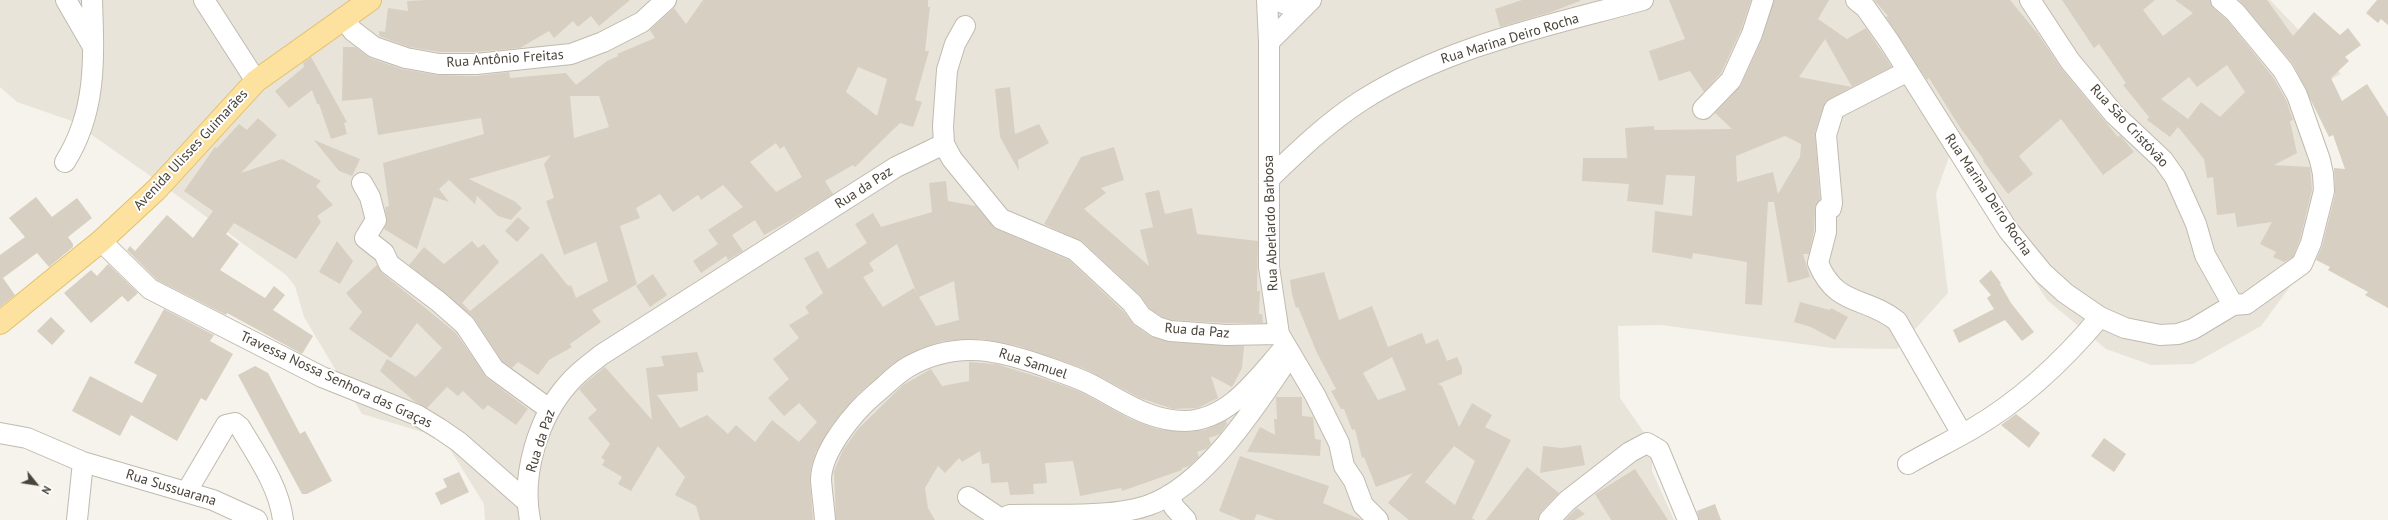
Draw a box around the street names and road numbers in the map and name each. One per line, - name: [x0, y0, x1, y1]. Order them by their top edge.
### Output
- street label: Rua Marina Deiro Rocha: [1439, 10, 1581, 68]
- street label: Rua Antônio Freitas: [446, 47, 564, 71]
- street label: Rua São Cristóvão: [2086, 81, 2172, 171]
- street label: Avenida Ulisses Guimarães: [130, 86, 252, 214]
- street label: Rua Marina Deiro Rocha: [1941, 131, 2035, 259]
- street label: Rua Aberlardo Barbosa: [1260, 155, 1282, 291]
- street label: Rua da Paz: [832, 163, 896, 213]
- street label: Rua da Paz: [1164, 320, 1230, 342]
- street label: Travessa Nossa Senhora das Graças: [237, 328, 435, 432]
- street label: Rua Samuel: [997, 345, 1069, 383]
- street label: Rua da Paz: [523, 407, 559, 475]
- street label: Rua Sussuarana: [124, 466, 218, 510]

